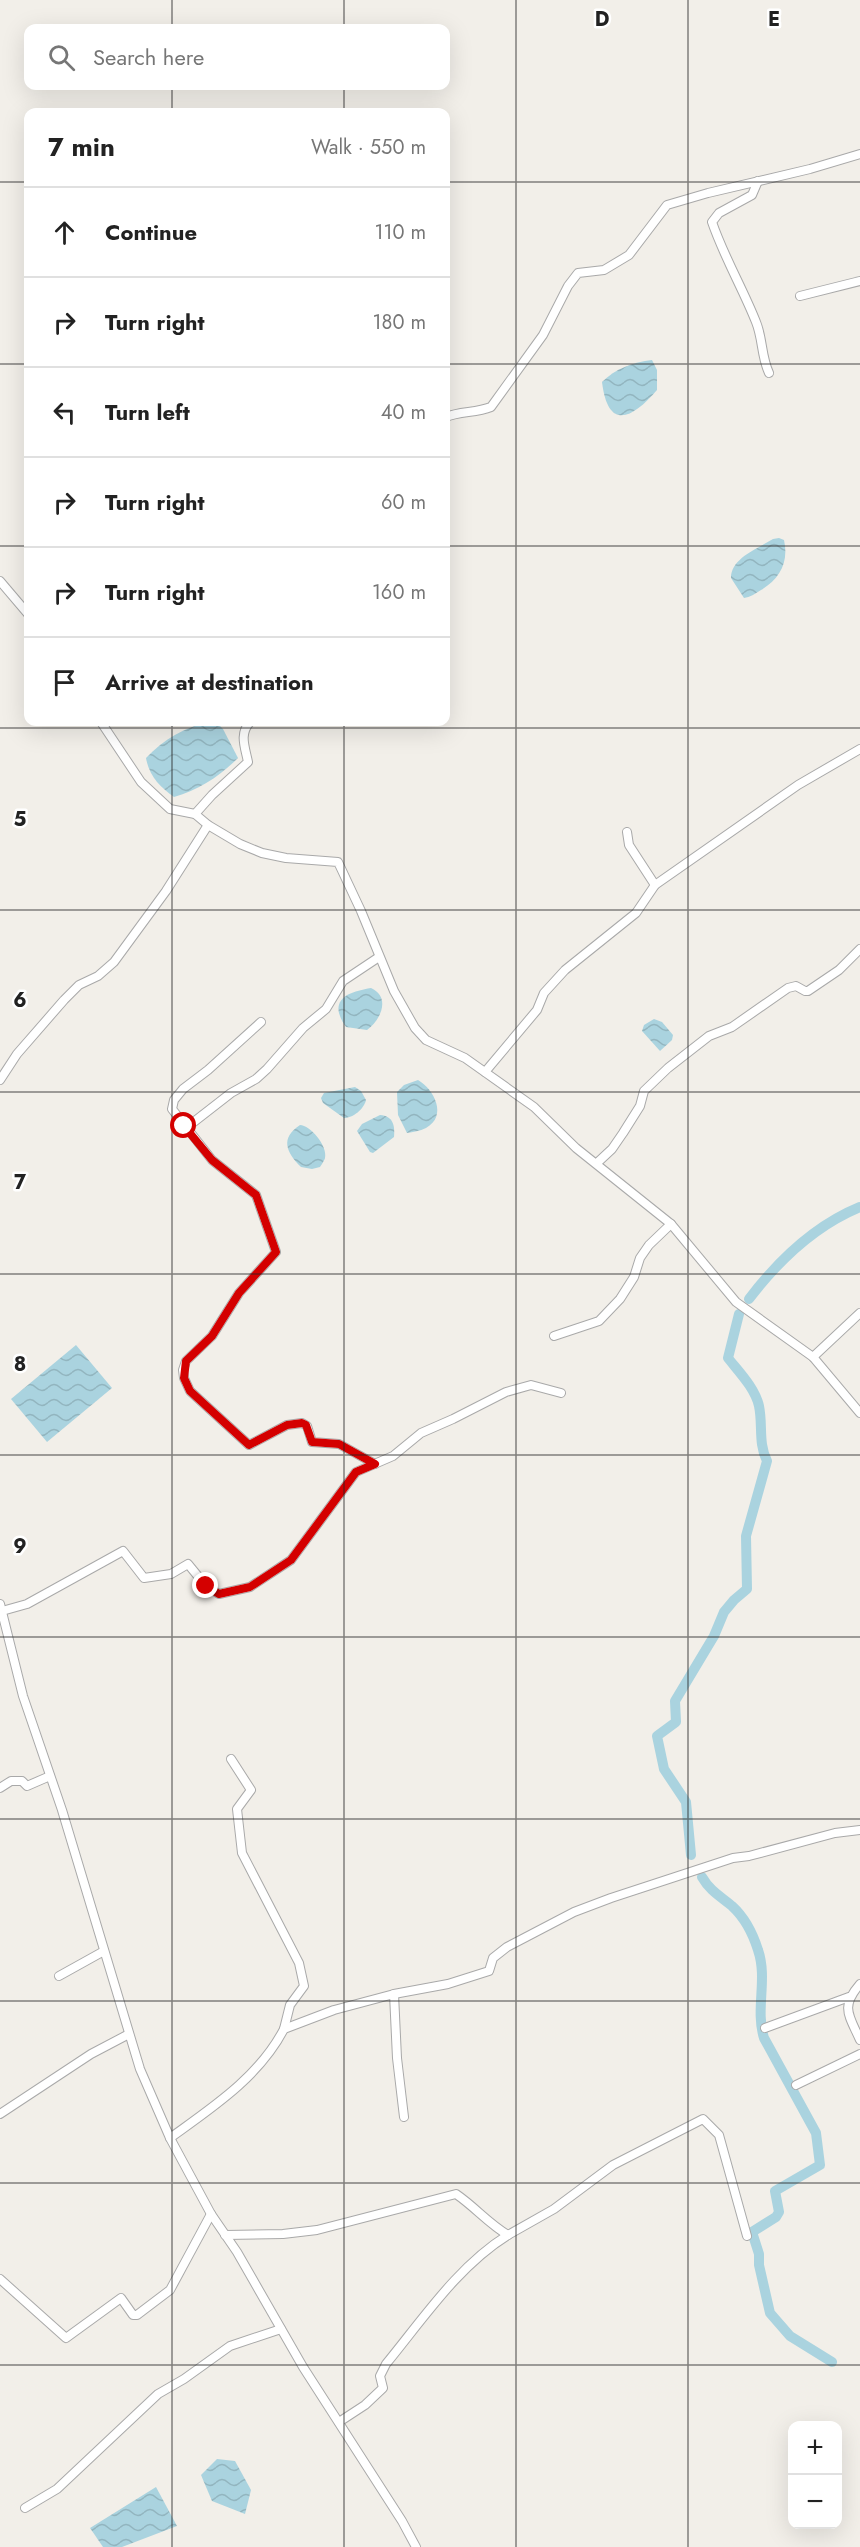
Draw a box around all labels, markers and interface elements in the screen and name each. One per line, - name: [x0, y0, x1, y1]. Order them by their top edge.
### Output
- text: D: [595, 5, 609, 34]
- text: E: [768, 5, 780, 34]
- search box: [24, 24, 450, 90]
- icon: search: [45, 41, 78, 74]
- text: Search here: [93, 41, 204, 73]
- text: 7 min: [48, 128, 115, 166]
- text: Walk · 550 m: [311, 133, 426, 162]
- icon: ahead: [48, 216, 81, 249]
- text: Continue: [105, 216, 197, 248]
- text: 110 m: [374, 218, 426, 247]
- icon: right: [48, 306, 81, 339]
- text: Turn right: [105, 306, 205, 338]
- text: 180 m: [372, 308, 426, 337]
- icon: left: [48, 396, 81, 429]
- text: Turn left: [105, 396, 190, 428]
- text: 40 m: [381, 398, 426, 427]
- icon: right: [48, 486, 81, 519]
- text: Turn right: [105, 486, 205, 518]
- text: 60 m: [381, 488, 426, 517]
- icon: right: [48, 576, 81, 609]
- text: Turn right: [105, 576, 205, 608]
- text: 160 m: [372, 578, 426, 607]
- icon: arrive: [48, 666, 81, 699]
- text: Arrive at destination: [105, 666, 314, 698]
- text: 5: [14, 805, 27, 834]
- text: 6: [13, 986, 27, 1015]
- route start: [170, 1112, 196, 1138]
- text: 7: [14, 1168, 27, 1197]
- text: 8: [14, 1350, 26, 1379]
- text: 9: [13, 1532, 27, 1561]
- route end: [192, 1572, 218, 1598]
- map controls: [788, 2421, 842, 2529]
- button: +: [788, 2421, 842, 2475]
- button: −: [788, 2475, 842, 2529]

